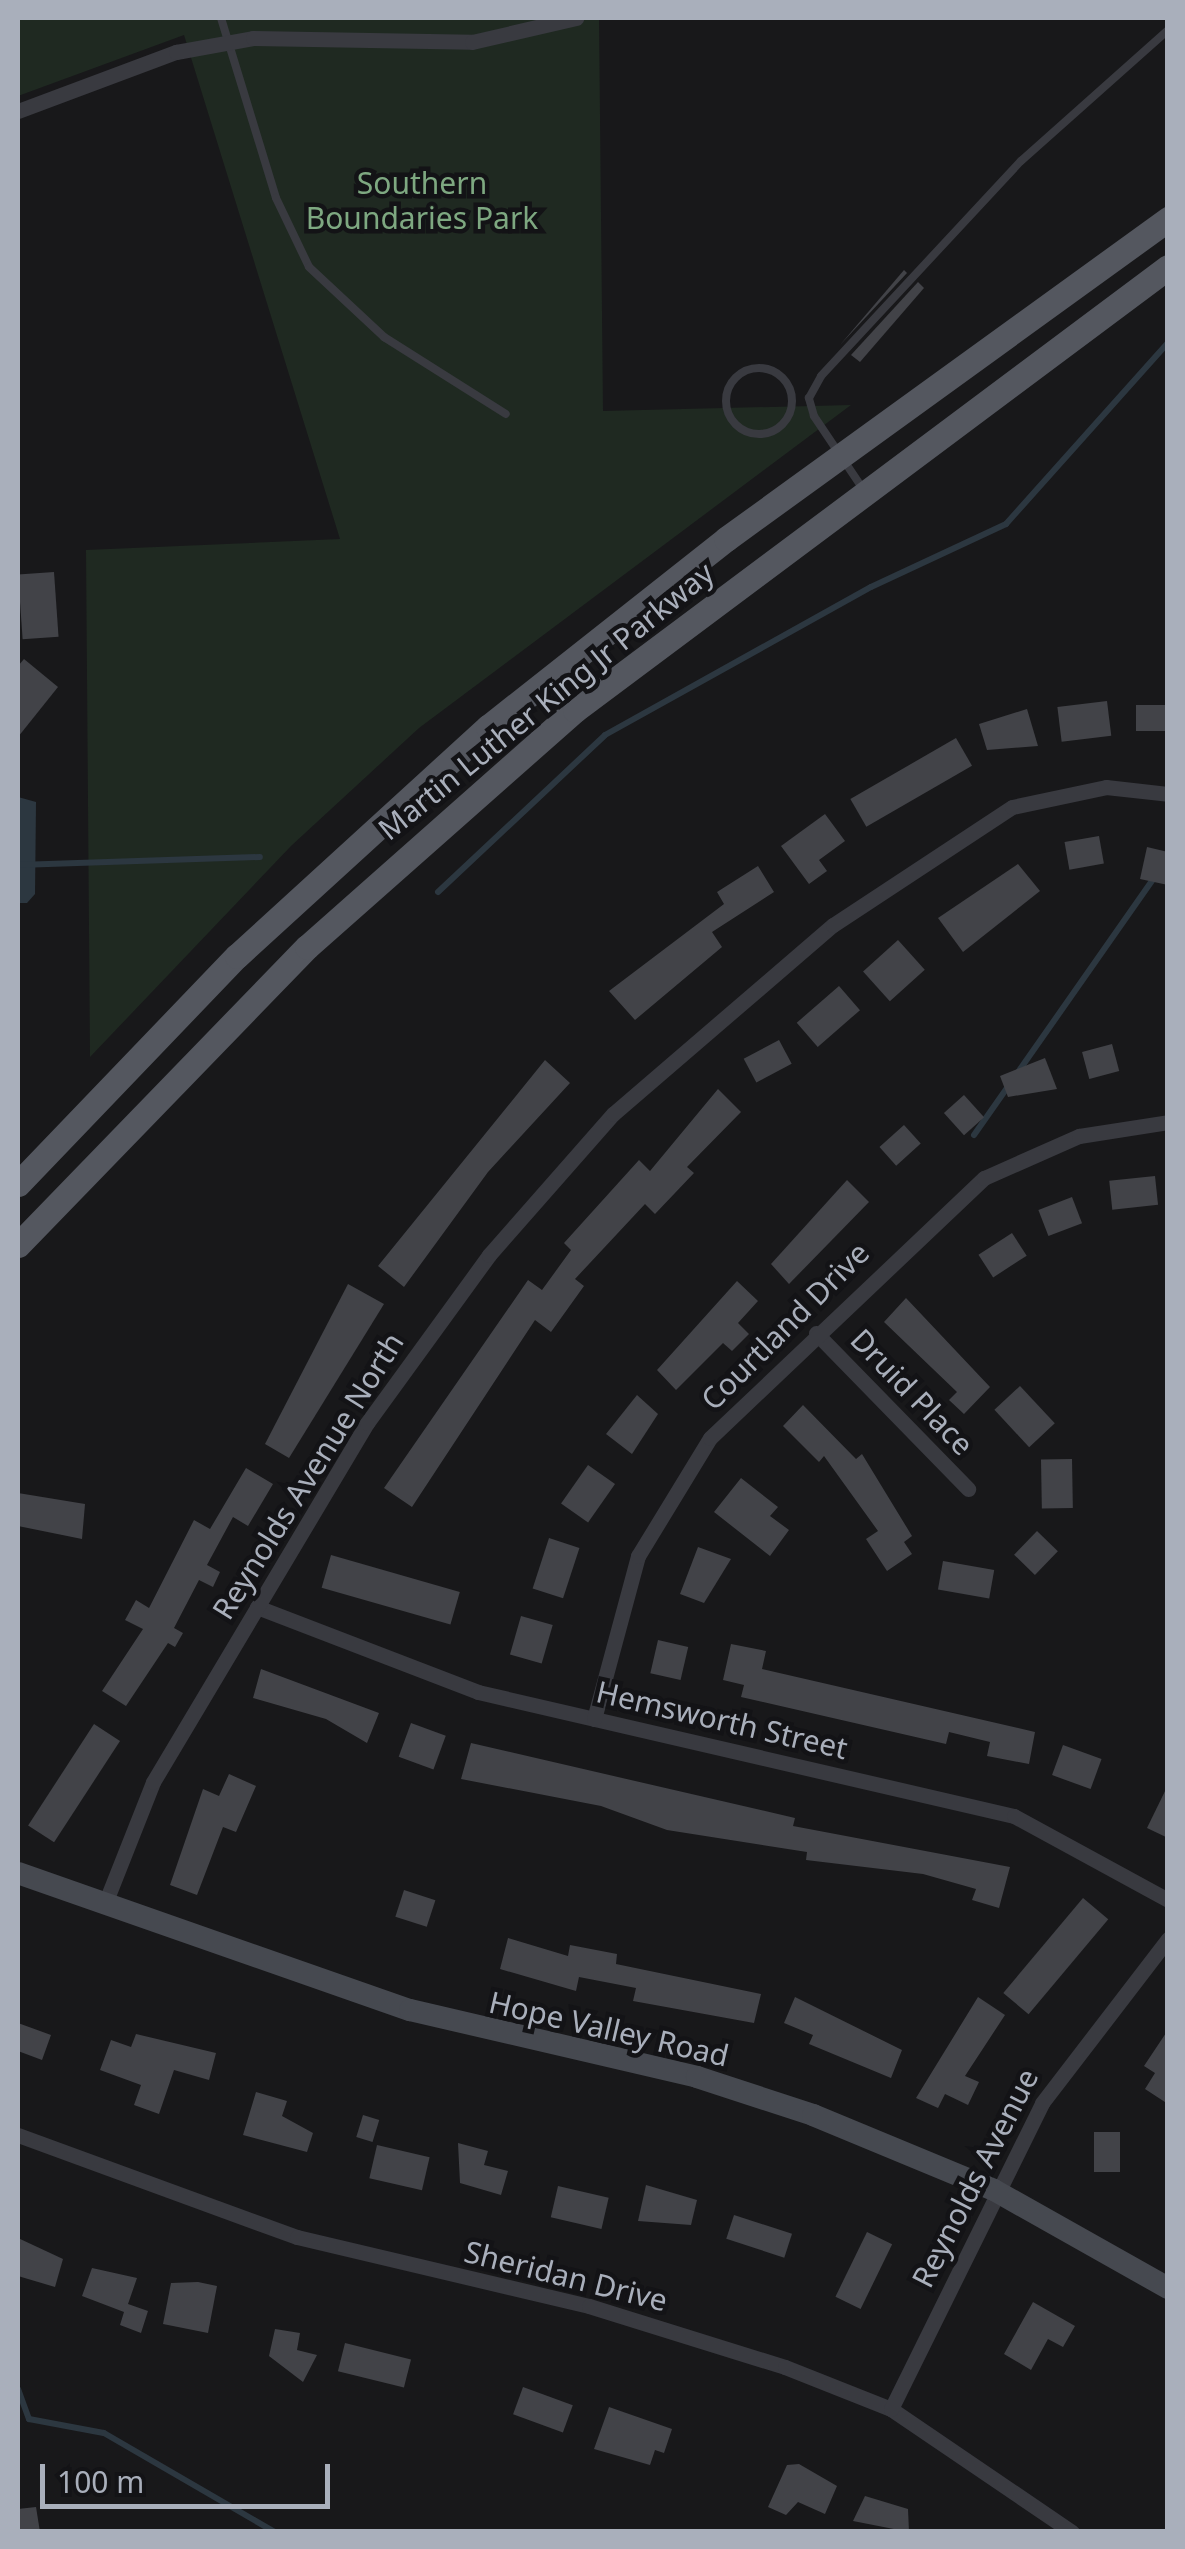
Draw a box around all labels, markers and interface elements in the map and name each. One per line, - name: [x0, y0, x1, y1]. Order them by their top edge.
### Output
- park label: Southern Boundaries Park: [306, 165, 538, 236]
- street label: Martin Luther King Jr Parkway: [371, 555, 721, 847]
- street label: Courtland Drive: [694, 1235, 876, 1417]
- street label: Druid Place: [843, 1322, 981, 1462]
- street label: Reynolds Avenue North: [205, 1326, 411, 1626]
- street label: Hemsworth Street: [593, 1674, 851, 1766]
- street label: Hope Valley Road: [486, 1984, 732, 2074]
- street label: Reynolds Avenue: [904, 2063, 1046, 2293]
- street label: Sheridan Drive: [461, 2233, 671, 2319]
- scale bar: [45, 2444, 335, 2506]
- text: 100 m: [57, 2461, 144, 2502]

